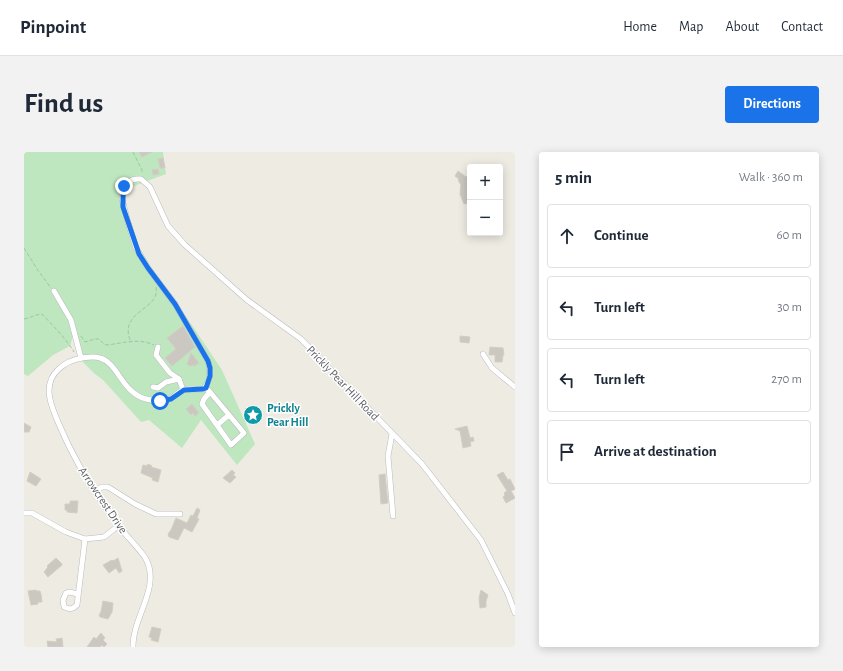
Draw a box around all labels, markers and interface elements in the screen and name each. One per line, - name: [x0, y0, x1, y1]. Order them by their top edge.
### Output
- text: Pinpoint: [20, 18, 86, 37]
- text: Home: [623, 20, 657, 34]
- text: Map: [679, 20, 703, 34]
- text: About: [725, 20, 759, 34]
- text: Contact: [781, 20, 823, 34]
- button: Directions: [725, 86, 819, 123]
- text: Find us: [24, 90, 103, 118]
- map controls: [467, 164, 503, 236]
- button: +: [467, 164, 503, 200]
- text: 5 min: [555, 169, 592, 186]
- text: Walk · 360 m: [739, 171, 803, 184]
- route end: [115, 177, 133, 195]
- button: −: [467, 200, 503, 236]
- icon: ahead: [556, 225, 578, 247]
- text: Continue: [594, 228, 649, 243]
- text: 60 m: [776, 229, 802, 242]
- icon: left: [556, 297, 578, 319]
- text: Turn left: [594, 300, 645, 315]
- text: 30 m: [777, 301, 802, 314]
- street label: Prickly Pear Hill Road: [304, 343, 382, 423]
- icon: left: [556, 369, 578, 391]
- text: Turn left: [594, 372, 645, 387]
- text: 270 m: [771, 373, 802, 386]
- route start: [151, 392, 169, 410]
- place label: Prickly Pear Hill: [267, 402, 308, 428]
- place icon: Prickly Pear Hill: [242, 404, 264, 426]
- icon: arrive: [556, 441, 578, 463]
- text: Arrive at destination: [594, 444, 717, 459]
- street label: Arrowcrest Drive: [76, 465, 130, 535]

